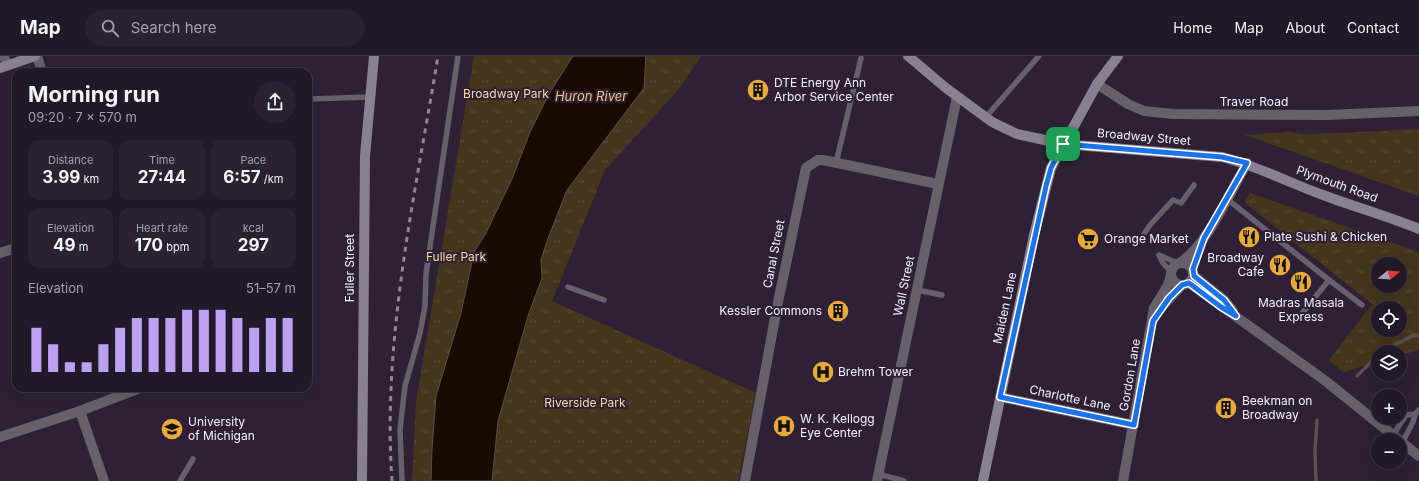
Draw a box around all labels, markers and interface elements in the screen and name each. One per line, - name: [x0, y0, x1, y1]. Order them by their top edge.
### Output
- search box: [85, 10, 365, 46]
- text: Map: [20, 16, 61, 39]
- icon: search: [99, 17, 121, 39]
- text: Search here: [131, 18, 216, 37]
- text: Home: [1173, 19, 1212, 36]
- text: Map: [1234, 19, 1264, 36]
- text: About: [1286, 19, 1325, 36]
- text: Contact: [1347, 19, 1399, 36]
- place label: DTE Energy Ann Arbor Service Center: [774, 75, 894, 104]
- building icon: DTE Energy Ann Arbor Service Center: [745, 77, 771, 103]
- text: Morning run: [28, 81, 160, 107]
- button: share: [254, 81, 296, 123]
- park label: Broadway Park: [463, 86, 549, 101]
- water label: Huron River: [555, 88, 628, 104]
- street label: Traver Road: [1220, 94, 1288, 109]
- text: 09:20 · 7 × 570 m: [28, 109, 137, 125]
- street label: Broadway Street: [1097, 125, 1192, 148]
- pin: [1046, 127, 1080, 161]
- icon: arrive: [1052, 133, 1074, 155]
- text: Distance: [48, 153, 93, 167]
- text: Time: [149, 153, 175, 167]
- text: Pace: [240, 153, 266, 167]
- street label: Plymouth Road: [1294, 162, 1380, 205]
- text: 3.99: [42, 167, 80, 187]
- text: 27:44: [138, 167, 186, 187]
- text: 6:57: [223, 167, 261, 187]
- text: km: [80, 172, 99, 186]
- text: /km: [261, 172, 283, 186]
- street label: Canal Street: [760, 218, 788, 289]
- text: Elevation: [47, 221, 94, 235]
- text: Heart rate: [136, 221, 188, 235]
- text: kcal: [243, 221, 264, 235]
- restaurant icon: Plate Sushi & Chicken: [1236, 224, 1262, 250]
- supermarket icon: Orange Market: [1075, 226, 1101, 252]
- place label: Plate Sushi & Chicken: [1264, 229, 1387, 244]
- place label: Orange Market: [1104, 231, 1189, 246]
- street label: Fuller Street: [342, 234, 357, 302]
- text: 49: [53, 235, 76, 255]
- text: 170: [135, 235, 163, 255]
- text: 297: [238, 235, 269, 255]
- text: m: [76, 240, 88, 254]
- text: bpm: [163, 240, 189, 254]
- park label: Fuller Park: [426, 249, 486, 264]
- place label: Broadway Cafe: [1207, 250, 1264, 279]
- restaurant icon: Broadway Cafe: [1267, 252, 1293, 278]
- street label: Wall Street: [890, 254, 917, 317]
- north arrow: [1371, 257, 1407, 293]
- map controls: [1371, 257, 1407, 469]
- restaurant icon: Madras Masala Express: [1288, 269, 1314, 295]
- street label: Maiden Lane: [990, 271, 1019, 345]
- text: Elevation: [28, 280, 84, 296]
- text: 51–57 m: [246, 280, 296, 296]
- place label: Madras Masala Express: [1258, 295, 1344, 324]
- building icon: Kessler Commons: [825, 298, 851, 324]
- button: locate: [1371, 301, 1407, 337]
- place label: Kessler Commons: [719, 303, 822, 318]
- street label: Gordon Lane: [1116, 338, 1143, 412]
- button: layers: [1371, 345, 1407, 381]
- hospital icon: Brehm Tower: [810, 359, 836, 385]
- place label: Brehm Tower: [838, 364, 914, 379]
- street label: Charlotte Lane: [1028, 382, 1112, 413]
- button: +: [1371, 389, 1407, 425]
- place label: Beekman on Broadway: [1242, 393, 1312, 422]
- park label: Riverside Park: [544, 395, 626, 410]
- building icon: Beekman on Broadway: [1213, 395, 1239, 421]
- place label: W. K. Kellogg Eye Center: [800, 411, 875, 440]
- hospital icon: W. K. Kellogg Eye Center: [771, 413, 797, 439]
- place label: University of Michigan: [188, 414, 255, 443]
- school or university icon: University of Michigan: [159, 416, 185, 442]
- button: −: [1371, 433, 1407, 469]

